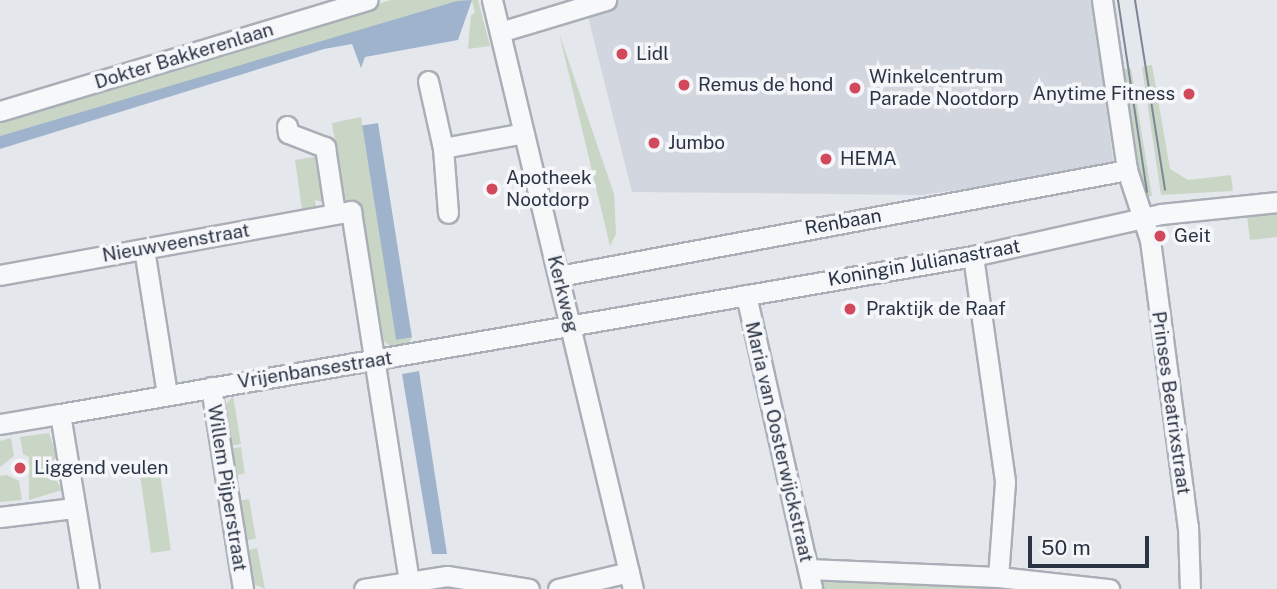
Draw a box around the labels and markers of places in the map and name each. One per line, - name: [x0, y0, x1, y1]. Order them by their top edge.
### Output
- place label: Lidl: [636, 43, 669, 65]
- marker: Lidl: [614, 46, 630, 62]
- place label: Winkelcentrum Parade Nootdorp: [869, 66, 1019, 110]
- place label: Remus de hond: [698, 74, 834, 96]
- marker: Remus de hond: [676, 77, 692, 93]
- marker: Winkelcentrum Parade Nootdorp: [847, 80, 863, 96]
- place label: Anytime Fitness: [1032, 83, 1175, 105]
- marker: Anytime Fitness: [1181, 86, 1197, 102]
- place label: Jumbo: [668, 132, 725, 154]
- marker: Jumbo: [646, 135, 662, 151]
- place label: HEMA: [840, 148, 897, 170]
- marker: HEMA: [818, 151, 834, 167]
- place label: Apotheek Nootdorp: [506, 167, 592, 211]
- marker: Apotheek Nootdorp: [484, 181, 500, 197]
- place label: Geit: [1174, 225, 1211, 247]
- marker: Geit: [1152, 228, 1168, 244]
- place label: Praktijk de Raaf: [866, 298, 1006, 320]
- marker: Praktijk de Raaf: [840, 299, 860, 319]
- place label: Liggend veulen: [34, 457, 169, 479]
- marker: Liggend veulen: [12, 460, 28, 476]

